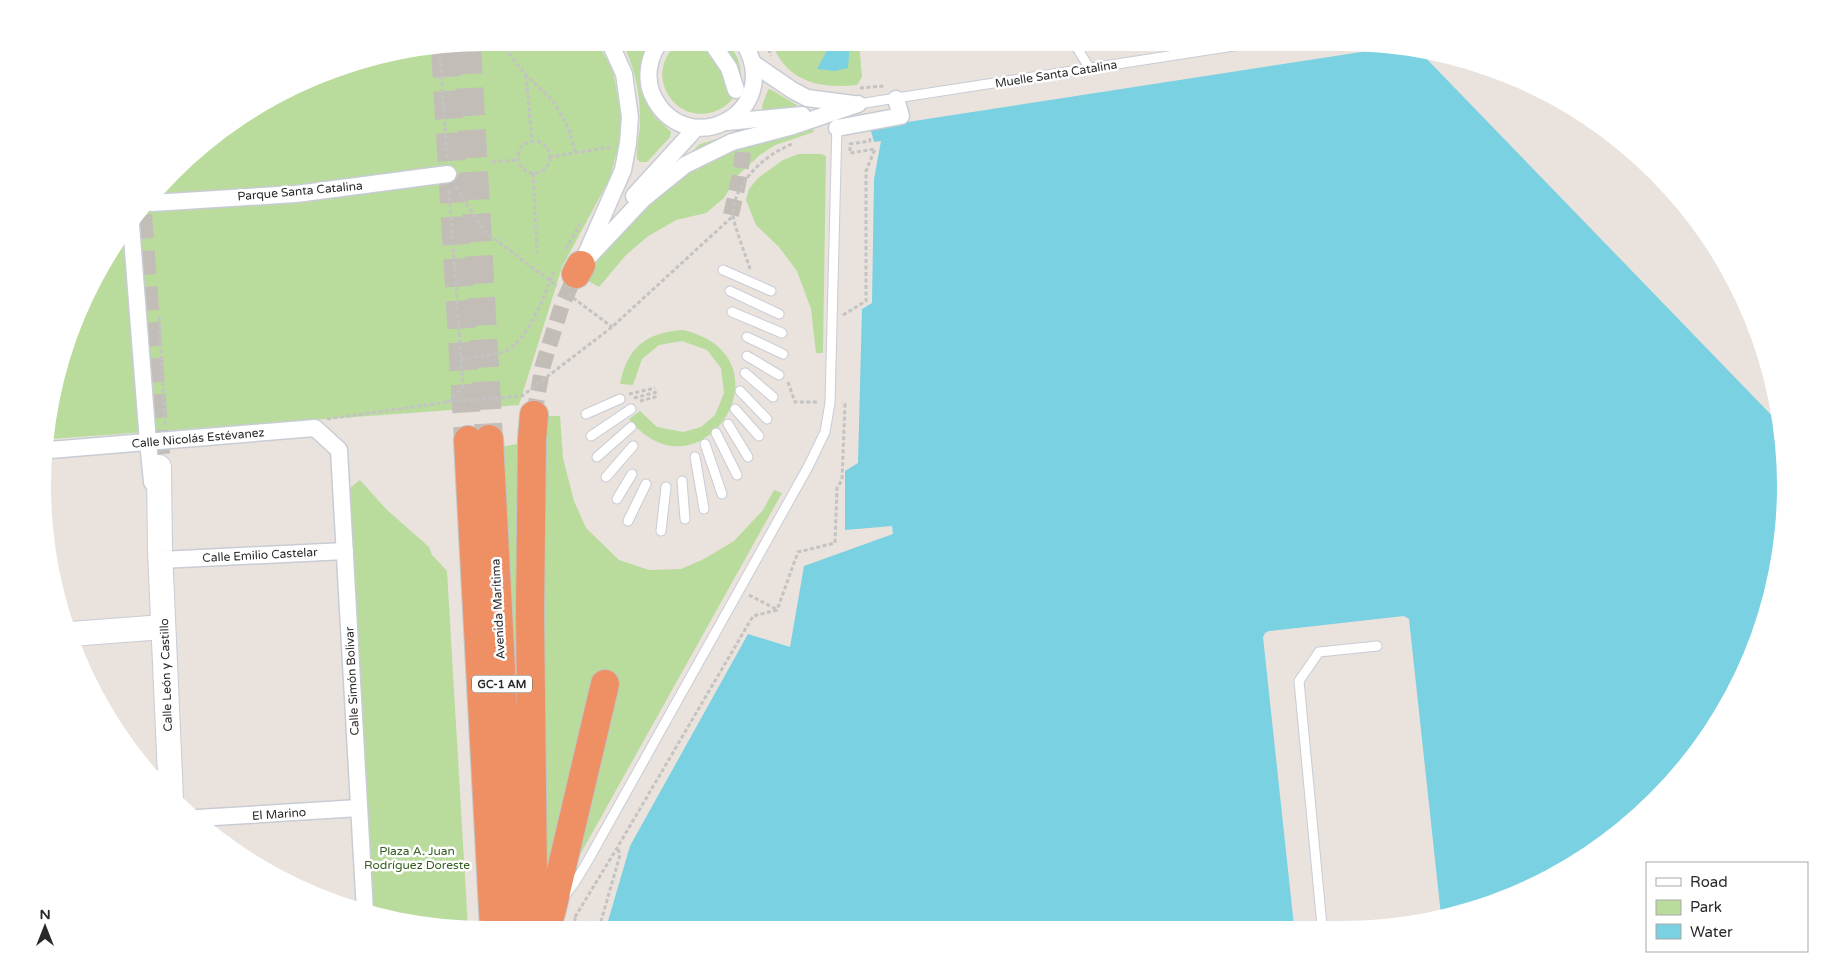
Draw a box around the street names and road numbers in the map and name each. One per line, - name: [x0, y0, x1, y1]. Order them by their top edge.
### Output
- street label: Muelle Santa Catalina: [994, 57, 1118, 91]
- street label: Parque Santa Catalina: [237, 179, 363, 203]
- street label: Calle Nicolás Estévanez: [131, 425, 265, 451]
- street label: Calle Emilio Castelar: [202, 545, 318, 565]
- street label: Avenida Marítima: [488, 558, 508, 660]
- street label: Calle León y Castillo: [157, 618, 175, 732]
- street label: Calle Simón Bolivar: [342, 626, 362, 736]
- road number: GC-1 AM: [472, 676, 532, 692]
- street label: El Marino: [251, 805, 307, 823]

